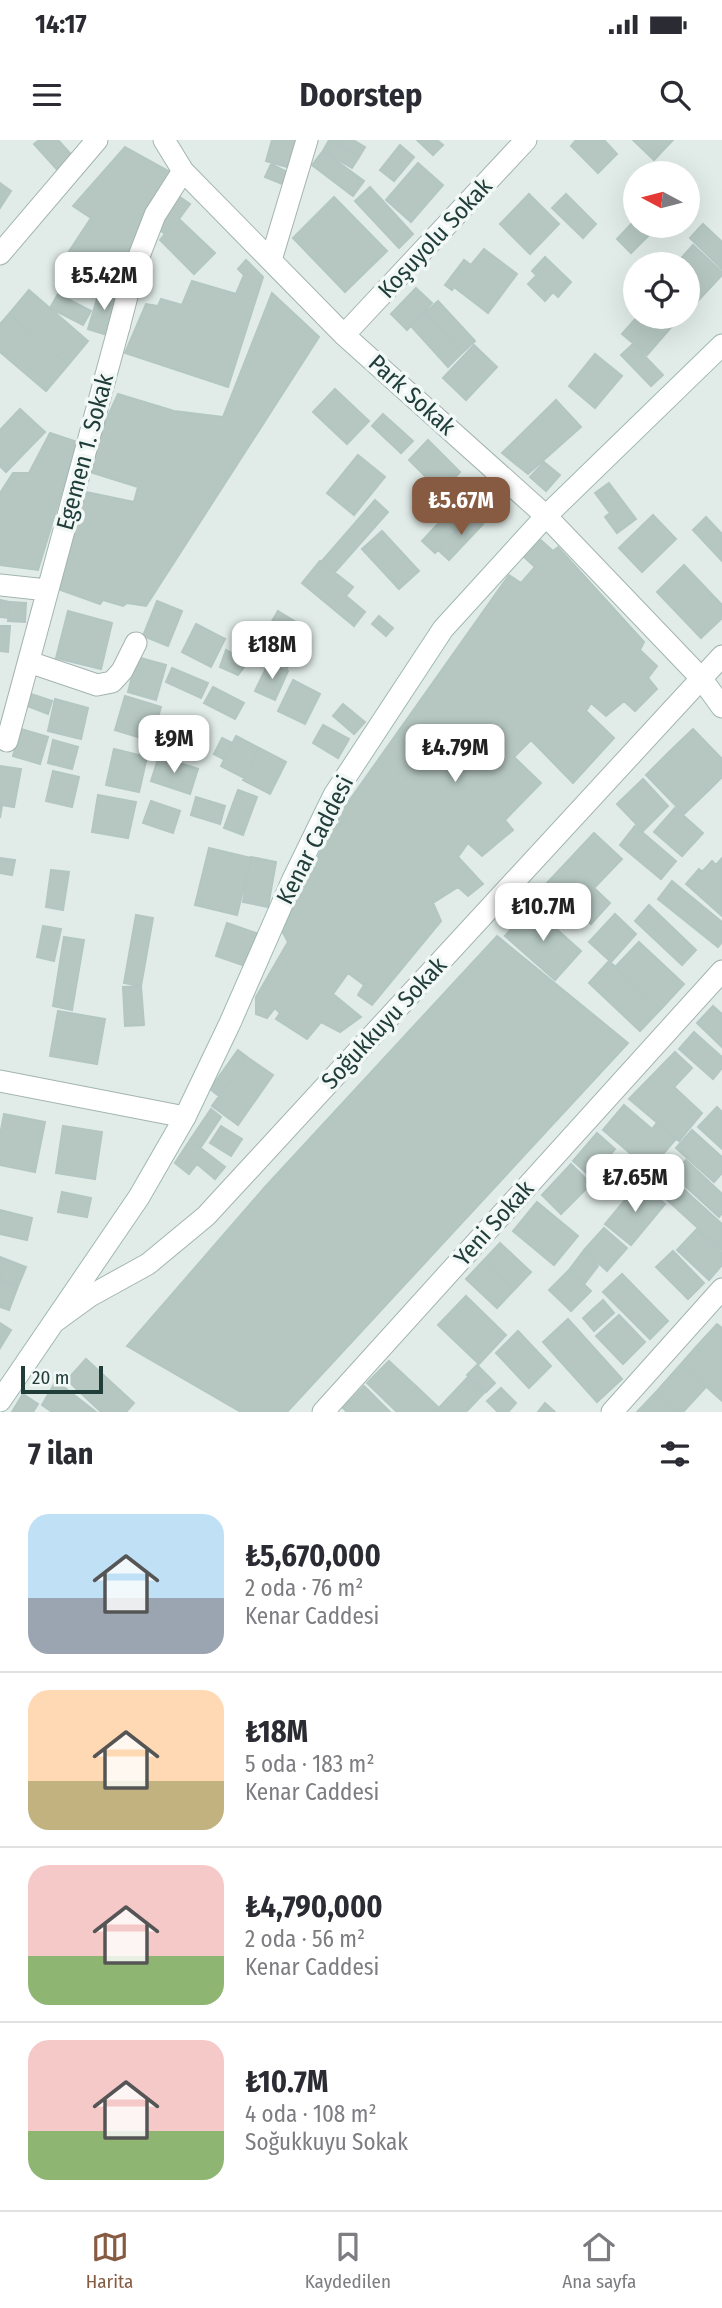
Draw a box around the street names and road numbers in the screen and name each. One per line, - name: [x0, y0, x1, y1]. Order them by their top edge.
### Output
- street label: Koşuyolu Sokak: [372, 172, 498, 304]
- street label: Park Sokak: [363, 349, 462, 442]
- street label: Egemen 1. Sokak: [51, 370, 120, 533]
- street label: Kenar Caddesi: [271, 771, 359, 909]
- street label: Soğukkuyu Sokak: [316, 951, 453, 1095]
- street label: Yeni Sokak: [448, 1174, 540, 1271]

